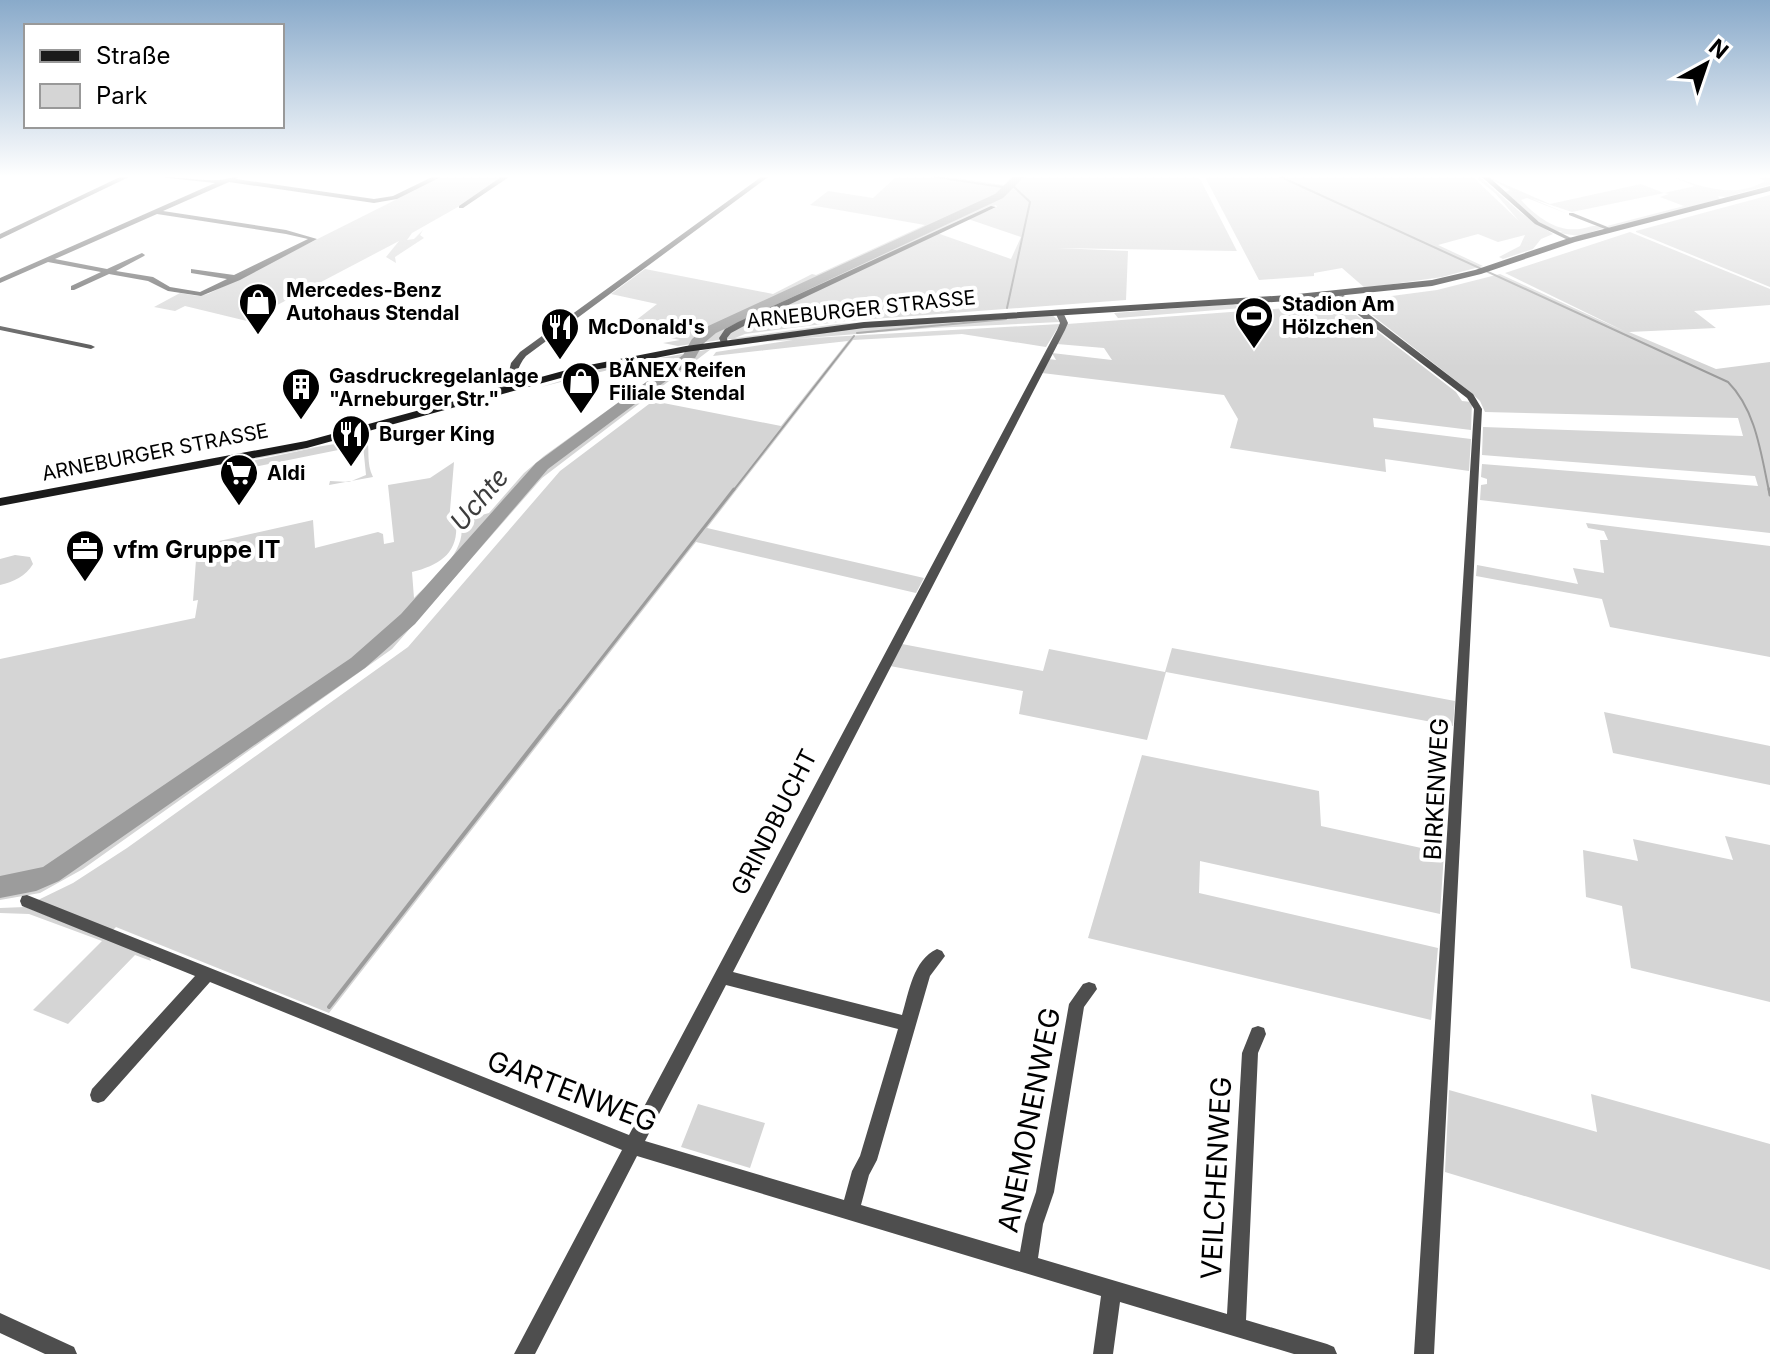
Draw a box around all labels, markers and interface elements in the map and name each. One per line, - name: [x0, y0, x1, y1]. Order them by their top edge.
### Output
- legend: [24, 24, 284, 128]
- north arrow: [1666, 24, 1746, 104]
- text: N: [1704, 33, 1734, 64]
- text: Straße: [96, 41, 171, 70]
- text: Park: [96, 81, 147, 110]
- place label: Mercedes-Benz Autohaus Stendal: [286, 278, 459, 325]
- shop icon: Mercedes-Benz Autohaus Stendal: [237, 281, 279, 336]
- street label: ARNEBURGER STRASSE: [745, 285, 977, 333]
- place label: Stadion Am Hölzchen: [1282, 292, 1395, 339]
- sports icon: Stadion Am Hölzchen: [1233, 295, 1275, 350]
- restaurant icon: McDonald's: [539, 306, 581, 361]
- place label: McDonald's: [588, 315, 705, 339]
- place label: BÄNEX Reifen Filiale Stendal: [609, 358, 746, 405]
- shop icon: BÄNEX Reifen Filiale Stendal: [560, 360, 602, 415]
- place label: Gasdruckregelanlage "Arneburger Str.": [329, 364, 539, 411]
- building icon: Gasdruckregelanlage "Arneburger Str.": [280, 366, 322, 421]
- restaurant icon: Burger King: [330, 413, 372, 468]
- street label: ARNEBURGER STRASSE: [40, 418, 270, 486]
- place label: Burger King: [379, 422, 495, 446]
- supermarket icon: Aldi: [218, 452, 260, 507]
- place label: Aldi: [267, 461, 305, 485]
- water label: Uchte: [443, 461, 515, 537]
- office icon: vfm Gruppe IT: [64, 528, 106, 583]
- place label: vfm Gruppe IT: [113, 535, 281, 564]
- street label: BIRKENWEG: [1418, 717, 1454, 861]
- street label: GRINDBUCHT: [725, 744, 823, 900]
- street label: ANEMONENWEG: [991, 1005, 1067, 1235]
- street label: GARTENWEG: [482, 1043, 662, 1139]
- street label: VEILCHENWEG: [1194, 1076, 1238, 1280]

